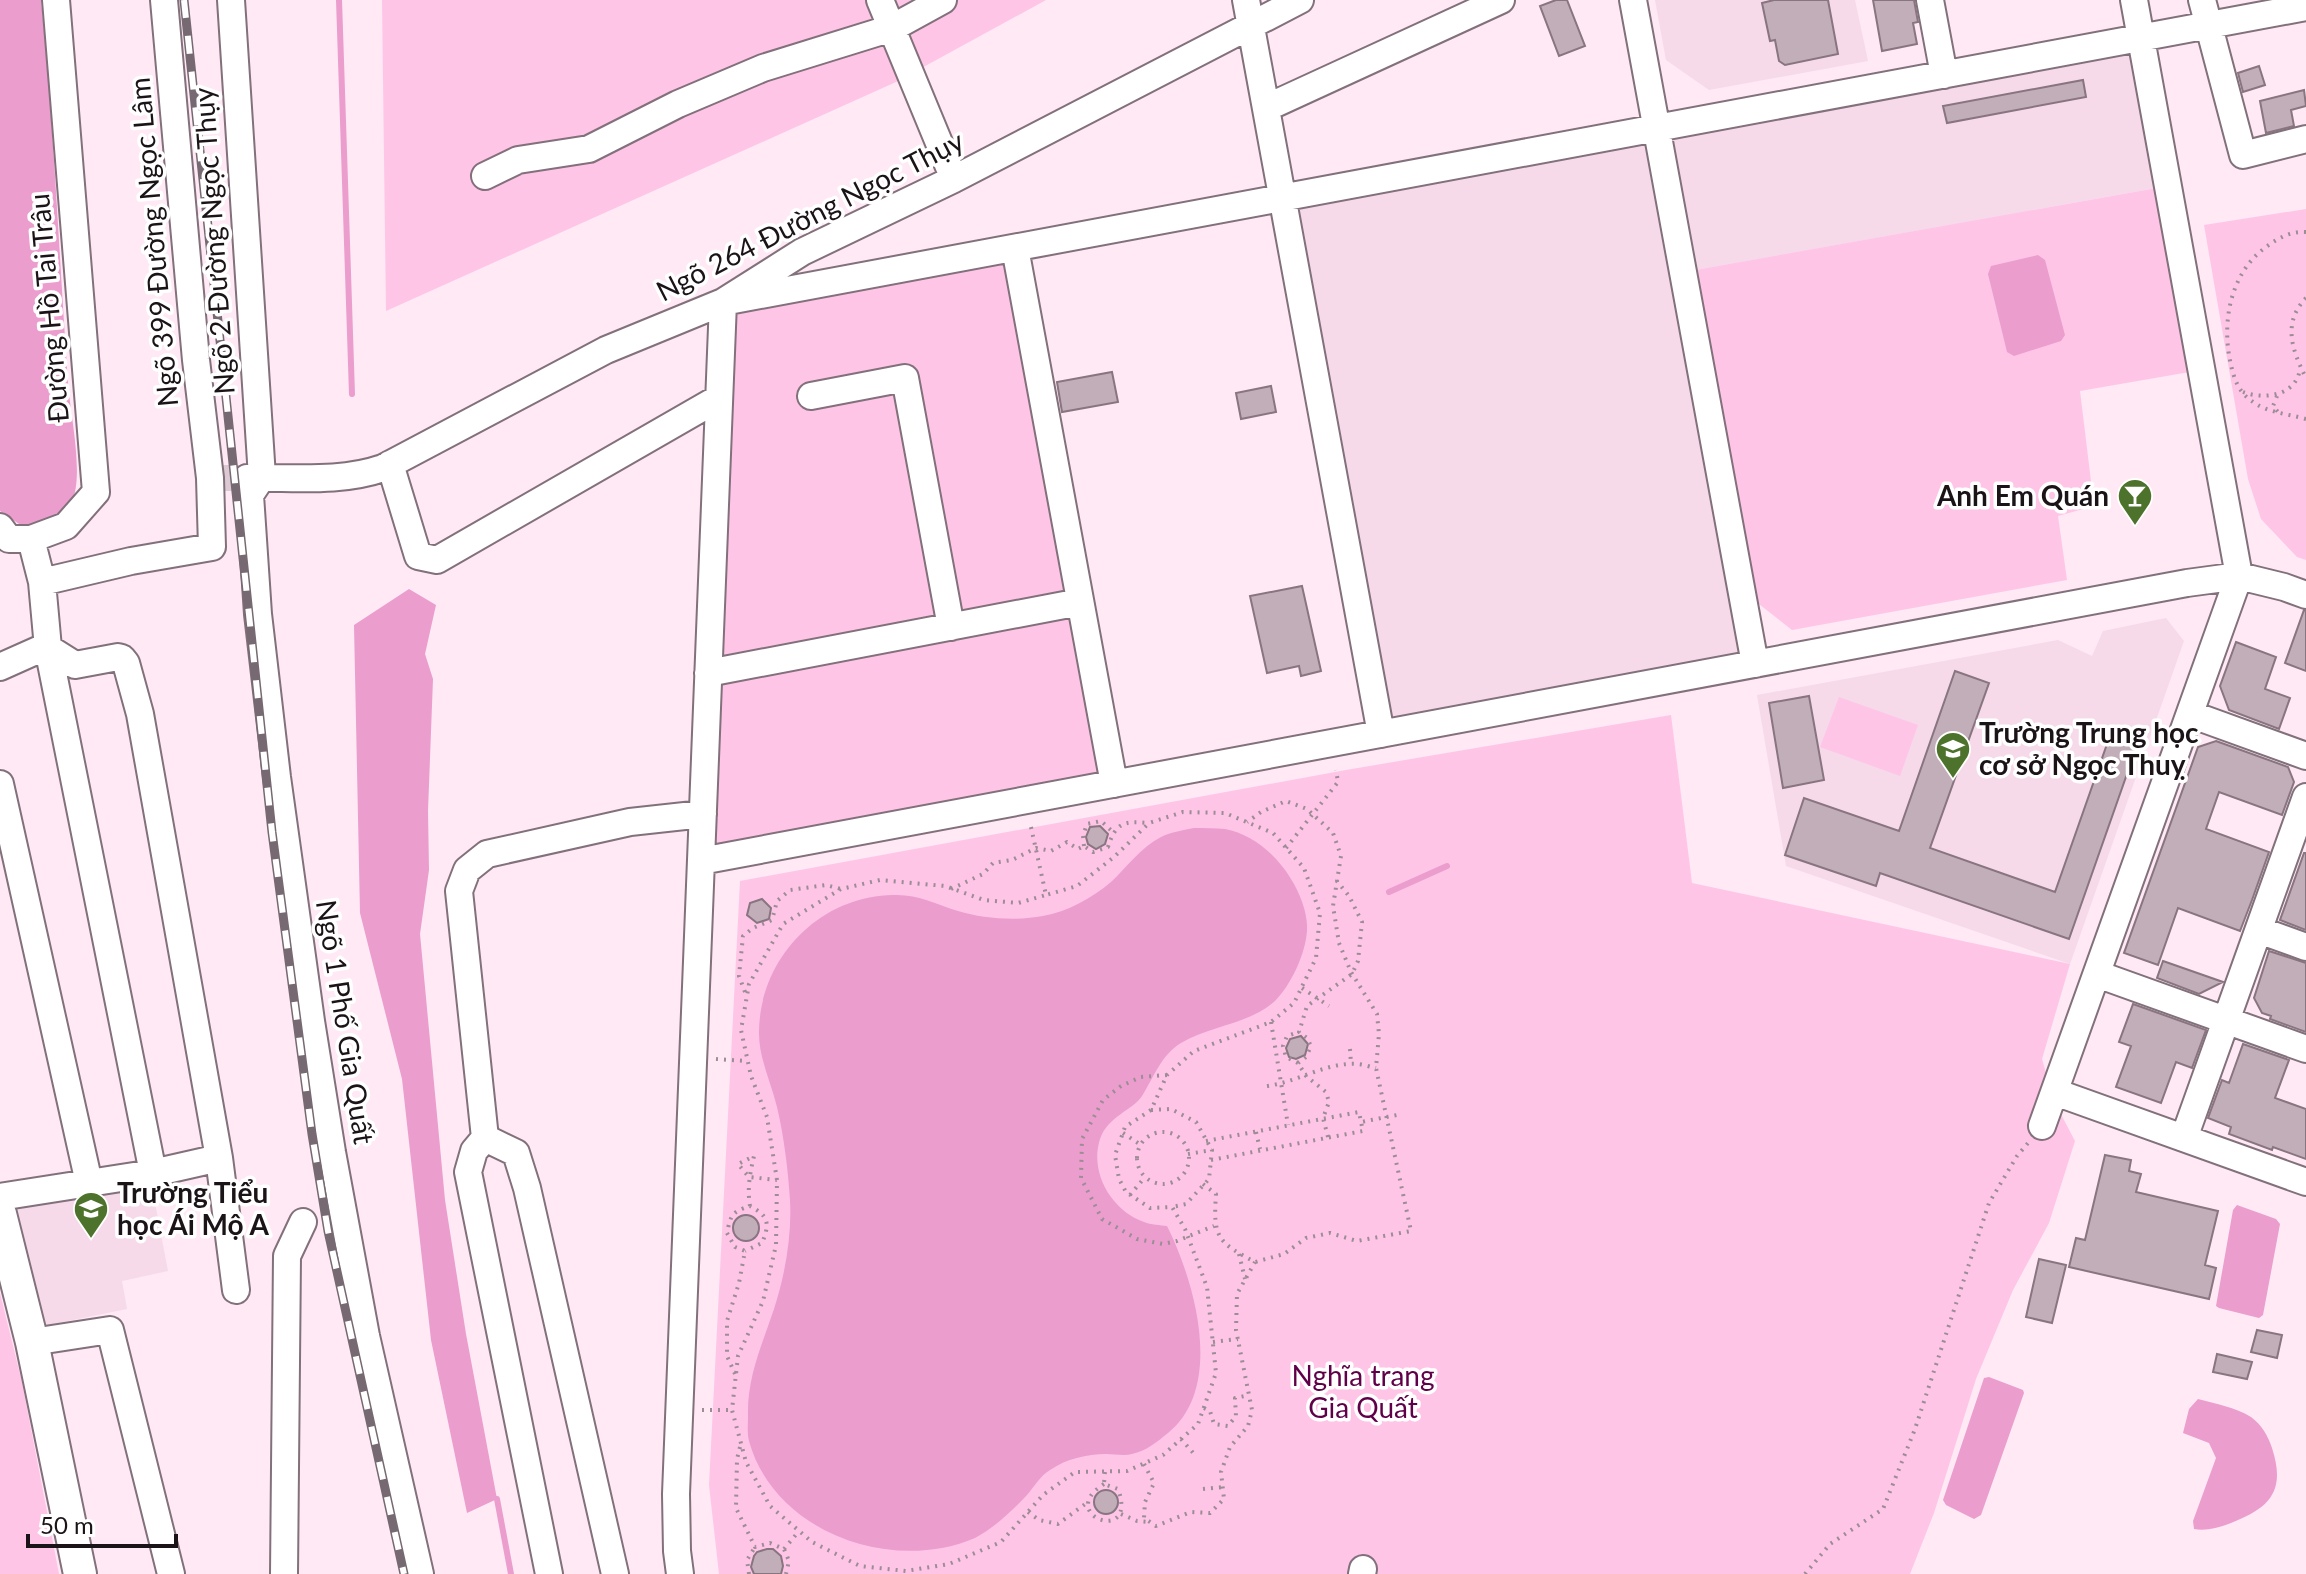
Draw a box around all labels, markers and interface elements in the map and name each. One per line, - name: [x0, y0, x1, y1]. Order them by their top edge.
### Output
- street label: Ngõ 399 Đường Ngọc Lâm: [122, 76, 184, 408]
- street label: Ngõ 2 Đường Ngọc Thụy: [185, 86, 241, 396]
- street label: Ngõ 264 Đường Ngọc Thụy: [650, 122, 969, 308]
- street label: Đường Hồ Tai Trâu: [21, 192, 75, 424]
- bar icon: Anh Em Quán: [2116, 477, 2154, 527]
- place label: Anh Em Quán: [1936, 478, 2109, 512]
- place label: Trường Trung học cơ sở Ngọc Thuỵ: [1979, 715, 2199, 781]
- school or university icon: Trường Trung học cơ sở Ngọc Thuỵ: [1934, 730, 1972, 780]
- street label: Ngõ 1 Phố Gia Quất: [310, 897, 382, 1146]
- place label: Trường Tiểu học Ái Mộ A: [117, 1175, 270, 1241]
- school or university icon: Trường Tiểu học Ái Mộ A: [72, 1190, 110, 1240]
- park label: Nghĩa trang Gia Quất: [1291, 1358, 1435, 1424]
- scale bar: [28, 1498, 176, 1548]
- text: 50 m: [40, 1510, 94, 1539]

